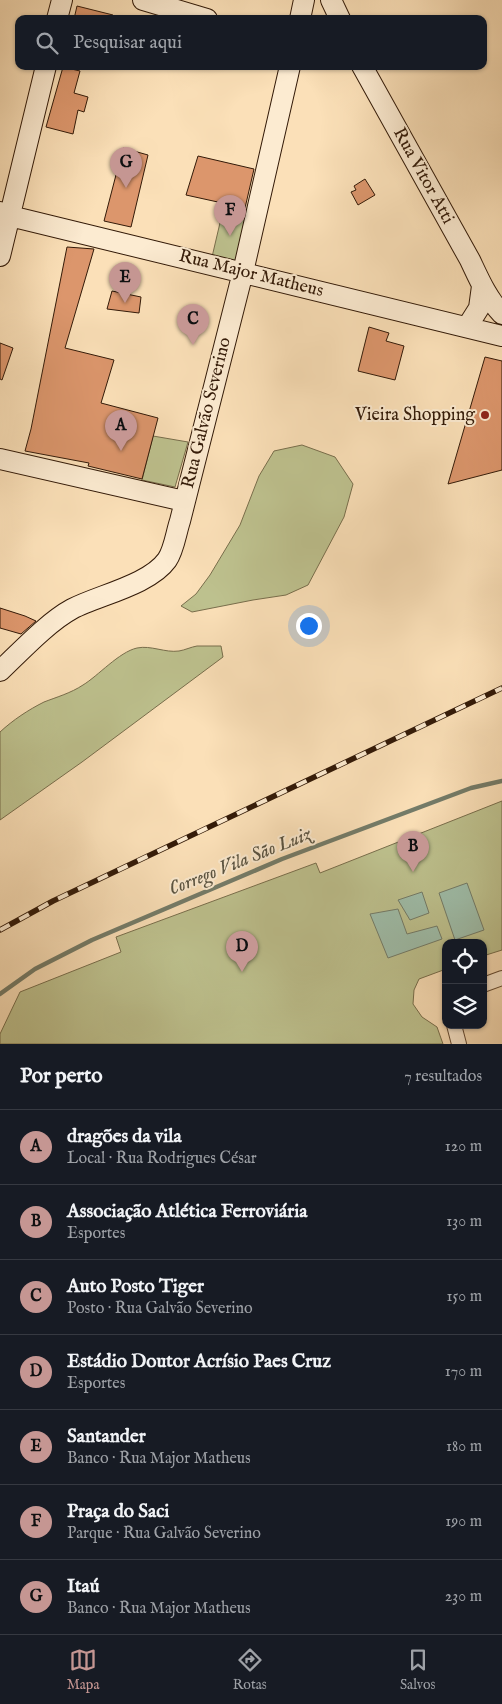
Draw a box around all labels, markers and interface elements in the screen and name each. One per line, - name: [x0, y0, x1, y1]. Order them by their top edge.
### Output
- search box: [15, 15, 487, 70]
- icon: search: [33, 29, 61, 57]
- text: Pesquisar aqui: [73, 31, 182, 55]
- street label: Rua Vitor Atti: [387, 124, 459, 228]
- pin: G: [110, 147, 142, 188]
- pin: F: [214, 195, 246, 236]
- street label: Rua Major Matheus: [176, 245, 326, 303]
- pin: E: [109, 262, 141, 303]
- pin: C: [177, 304, 209, 345]
- street label: Rua Galvão Severino: [177, 335, 237, 491]
- place label: Vieira Shopping: [354, 404, 475, 427]
- marker: Vieira Shopping: [479, 409, 491, 421]
- pin: A: [105, 410, 137, 451]
- your location: [296, 613, 322, 639]
- water label: Corrego Vila São Luiz: [165, 822, 316, 901]
- pin: B: [397, 831, 429, 872]
- pin: D: [226, 931, 258, 972]
- map controls: [442, 939, 487, 1029]
- button: locate: [442, 939, 487, 984]
- button: layers: [442, 984, 487, 1029]
- text: Por perto: [20, 1063, 102, 1090]
- text: 7 resultados: [404, 1067, 482, 1087]
- text: dragões da vila: [67, 1125, 182, 1149]
- text: A: [31, 1137, 41, 1157]
- text: 120 m: [445, 1137, 482, 1157]
- text: Local · Rua Rodrigues César: [67, 1149, 257, 1169]
- text: Associação Atlética Ferroviária: [67, 1200, 308, 1224]
- text: B: [31, 1212, 41, 1232]
- text: 130 m: [446, 1212, 482, 1232]
- text: Esportes: [67, 1224, 125, 1244]
- text: Auto Posto Tiger: [67, 1275, 204, 1299]
- text: C: [30, 1287, 42, 1307]
- text: 150 m: [447, 1287, 482, 1307]
- text: Posto · Rua Galvão Severino: [67, 1299, 253, 1319]
- text: Estádio Doutor Acrísio Paes Cruz: [67, 1350, 331, 1374]
- text: D: [30, 1362, 42, 1382]
- text: 170 m: [445, 1362, 482, 1382]
- text: Esportes: [67, 1374, 125, 1394]
- text: Santander: [67, 1425, 146, 1449]
- text: E: [30, 1437, 42, 1457]
- text: 180 m: [446, 1437, 482, 1457]
- text: Banco · Rua Major Matheus: [67, 1449, 251, 1469]
- text: Praça do Saci: [67, 1500, 169, 1524]
- text: F: [31, 1512, 41, 1532]
- text: 190 m: [445, 1512, 482, 1532]
- text: Parque · Rua Galvão Severino: [67, 1524, 261, 1544]
- text: Itaú: [67, 1575, 100, 1599]
- text: G: [30, 1587, 42, 1607]
- text: 230 m: [445, 1587, 482, 1607]
- text: Banco · Rua Major Matheus: [67, 1599, 251, 1619]
- tab: Mapa: [67, 1646, 99, 1694]
- tab: Rotas: [233, 1646, 267, 1694]
- tab: Salvos: [400, 1646, 435, 1694]

